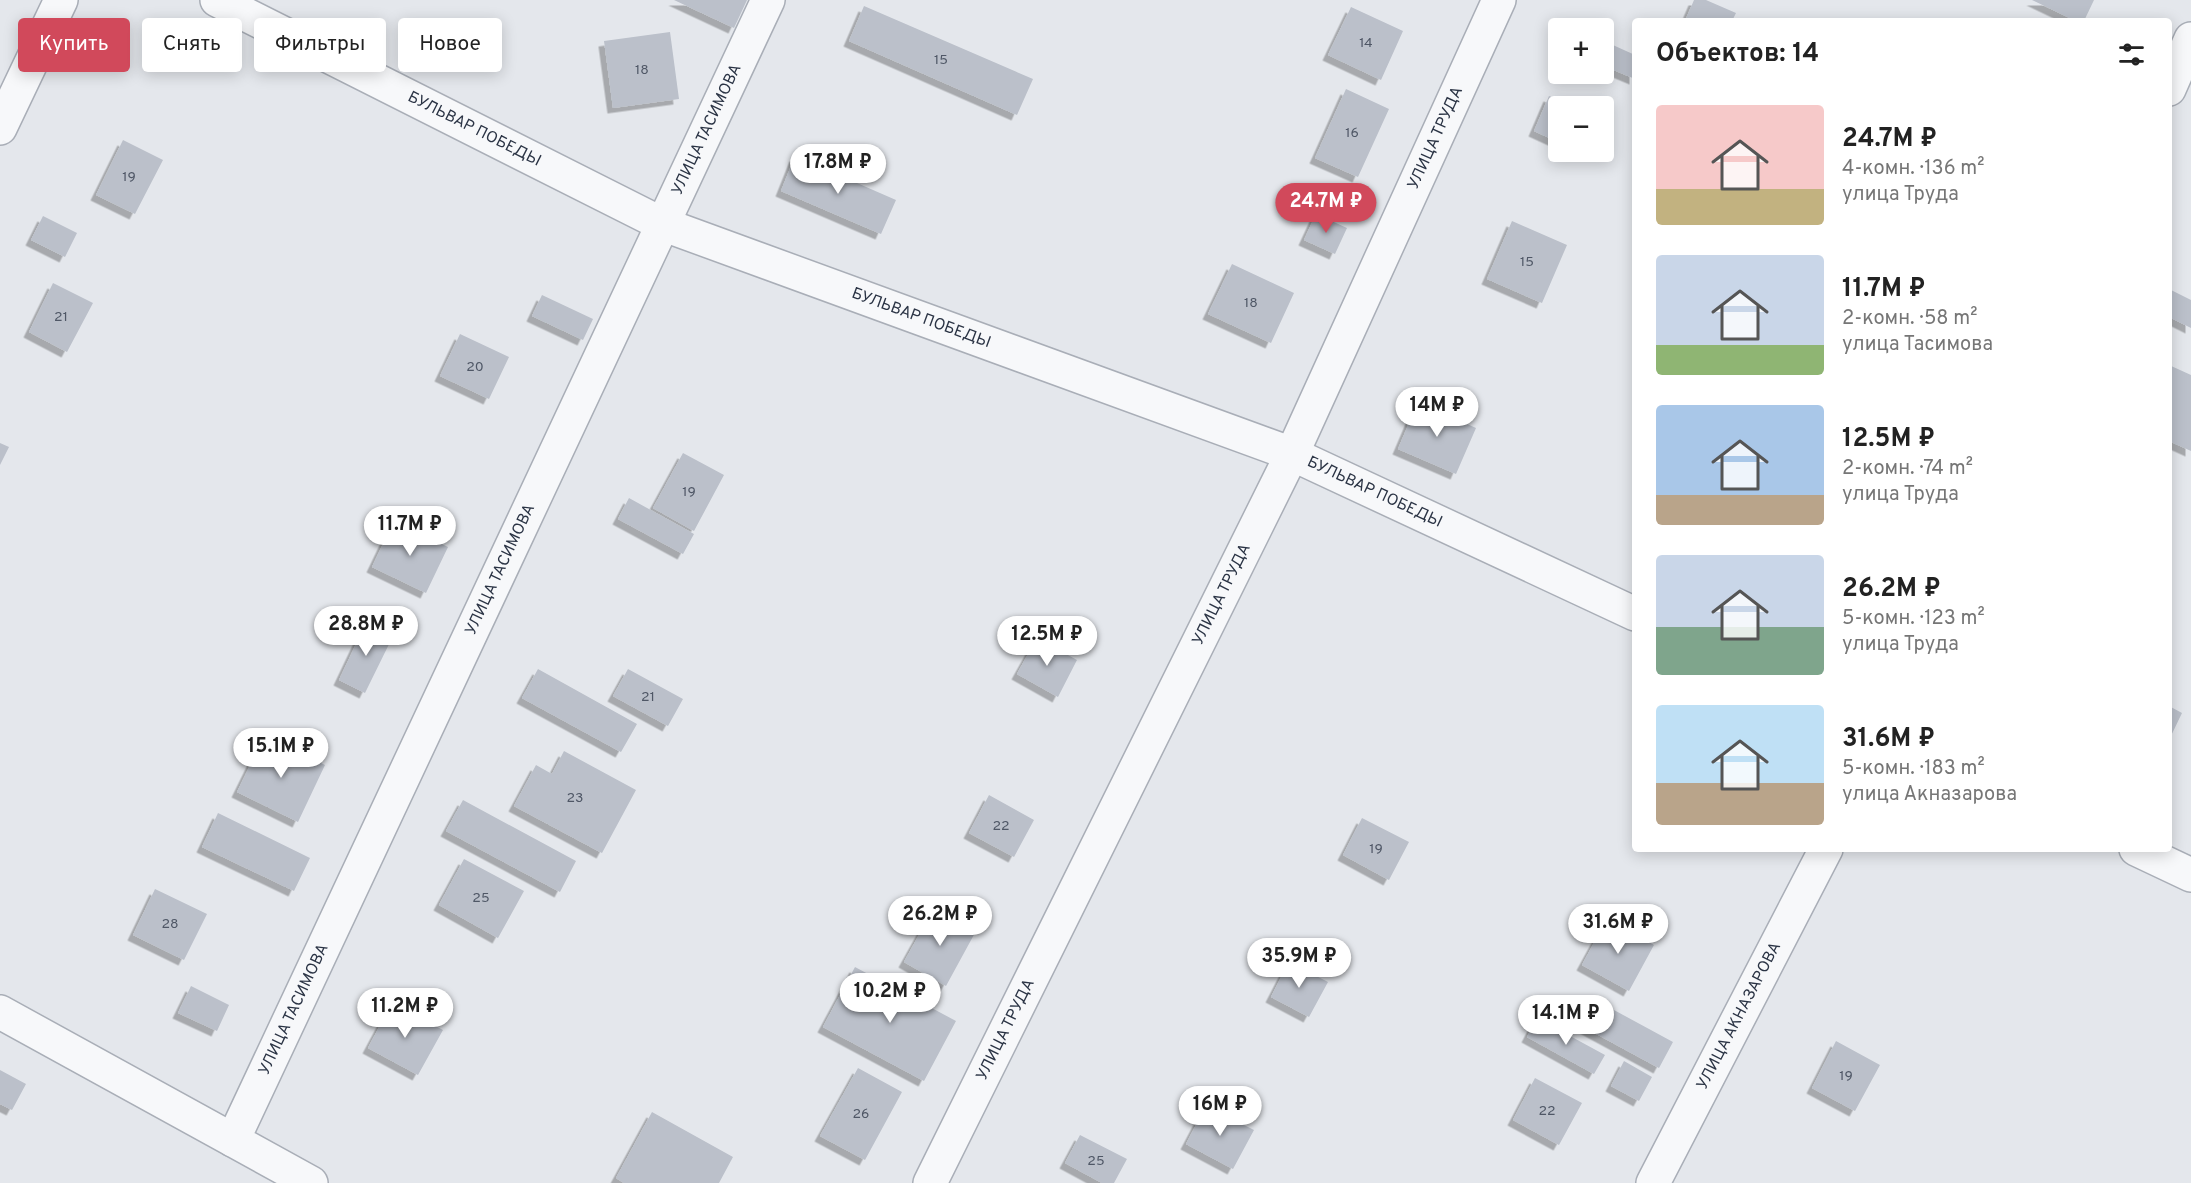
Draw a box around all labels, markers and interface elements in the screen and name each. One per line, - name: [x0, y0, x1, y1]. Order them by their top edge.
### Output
- chip: Купить: [18, 18, 130, 72]
- chip: Снять: [142, 18, 242, 72]
- chip: Фильтры: [254, 18, 386, 72]
- chip: Новое: [398, 18, 502, 72]
- map controls: [1548, 18, 1614, 162]
- button: +: [1548, 18, 1614, 84]
- house number: 14: [1359, 35, 1373, 52]
- text: Объектов: 14: [1656, 38, 1819, 71]
- icon: filters: [2115, 38, 2148, 71]
- house number: 15: [934, 52, 948, 69]
- street label: УЛИЦА ТАСИМОВА: [668, 61, 747, 199]
- house number: 18: [635, 62, 649, 79]
- street label: УЛИЦА ТРУДА: [1404, 83, 1468, 193]
- street label: БУЛЬВАР ПОБЕДЫ: [404, 88, 544, 171]
- button: −: [1548, 96, 1614, 162]
- text: 24.7M ₽: [1842, 123, 1937, 156]
- house number: 16: [1345, 125, 1359, 142]
- icon: home: [1704, 129, 1776, 201]
- pin: 17.8M ₽: [783, 144, 893, 195]
- text: 17.8M ₽: [804, 150, 872, 176]
- text: 4-комн. · 136 m²: [1842, 156, 1984, 182]
- house number: 19: [122, 169, 136, 186]
- text: улица Труда: [1842, 182, 1959, 208]
- pin: 24.7M ₽: [1271, 183, 1381, 234]
- text: 24.7M ₽: [1289, 189, 1363, 215]
- house number: 15: [1520, 254, 1534, 271]
- text: 11.7M ₽: [1842, 273, 1926, 306]
- icon: home: [1704, 279, 1776, 351]
- street label: БУЛЬВАР ПОБЕДЫ: [849, 284, 994, 353]
- house number: 18: [1244, 295, 1258, 312]
- text: 2-комн. · 58 m²: [1842, 306, 1977, 332]
- house number: 21: [54, 309, 68, 326]
- text: улица Тасимова: [1842, 332, 1993, 358]
- house number: 20: [466, 359, 484, 376]
- pin: 14M ₽: [1395, 387, 1479, 438]
- text: 14M ₽: [1409, 393, 1465, 419]
- text: 12.5M ₽: [1842, 423, 1935, 456]
- icon: home: [1704, 429, 1776, 501]
- street label: БУЛЬВАР ПОБЕДЫ: [1304, 452, 1445, 533]
- text: 2-комн. · 74 m²: [1842, 456, 1973, 482]
- text: улица Труда: [1842, 482, 1959, 508]
- house number: 19: [682, 484, 696, 501]
- street label: УЛИЦА ТАСИМОВА: [461, 501, 540, 639]
- pin: 11.7M ₽: [355, 506, 465, 557]
- text: 11.7M ₽: [378, 512, 442, 538]
- street label: УЛИЦА ТРУДА: [1189, 540, 1256, 649]
- text: 26.2M ₽: [1842, 573, 1941, 606]
- icon: home: [1704, 579, 1776, 651]
- pin: 28.8M ₽: [311, 606, 421, 657]
- text: 5-комн. · 123 m²: [1842, 606, 1985, 632]
- text: 28.8M ₽: [328, 612, 404, 638]
- pin: 12.5M ₽: [992, 616, 1102, 667]
- text: 12.5M ₽: [1011, 622, 1083, 648]
- text: улица Труда: [1842, 632, 1959, 658]
- house number: 21: [641, 689, 655, 706]
- text: 31.6M ₽: [1842, 723, 1935, 756]
- pin: 15.1M ₽: [226, 728, 336, 779]
- icon: home: [1704, 729, 1776, 801]
- text: 15.1M ₽: [247, 734, 315, 760]
- text: 5-комн. · 183 m²: [1842, 756, 1985, 782]
- text: улица Акназарова: [1842, 782, 2017, 808]
- house number: 23: [567, 790, 584, 807]
- house number: 22: [992, 818, 1010, 835]
- house number: 19: [1369, 841, 1383, 858]
- house number: 25: [472, 890, 490, 907]
- pin: 26.2M ₽: [885, 896, 995, 947]
- text: 26.2M ₽: [902, 902, 978, 928]
- pin: 31.6M ₽: [1563, 904, 1673, 955]
- text: 31.6M ₽: [1582, 910, 1654, 936]
- house number: 28: [161, 916, 179, 933]
- pin: 35.9M ₽: [1244, 938, 1354, 989]
- street label: УЛИЦА АКНАЗАРОВА: [1693, 939, 1786, 1093]
- street label: УЛИЦА ТАСИМОВА: [255, 941, 334, 1078]
- text: 35.9M ₽: [1261, 944, 1337, 970]
- pin: 10.2M ₽: [835, 973, 945, 1024]
- street label: УЛИЦА ТРУДА: [972, 976, 1040, 1084]
- text: 10.2M ₽: [854, 979, 926, 1005]
- pin: 11.2M ₽: [350, 988, 460, 1039]
- text: 11.2M ₽: [371, 994, 439, 1020]
- pin: 14.1M ₽: [1511, 995, 1621, 1046]
- text: 14.1M ₽: [1532, 1001, 1600, 1027]
- house number: 19: [1839, 1068, 1853, 1085]
- pin: 16M ₽: [1178, 1086, 1262, 1137]
- text: 16M ₽: [1193, 1092, 1247, 1118]
- house number: 22: [1538, 1103, 1556, 1120]
- house number: 26: [853, 1106, 869, 1123]
- house number: 25: [1087, 1153, 1105, 1170]

